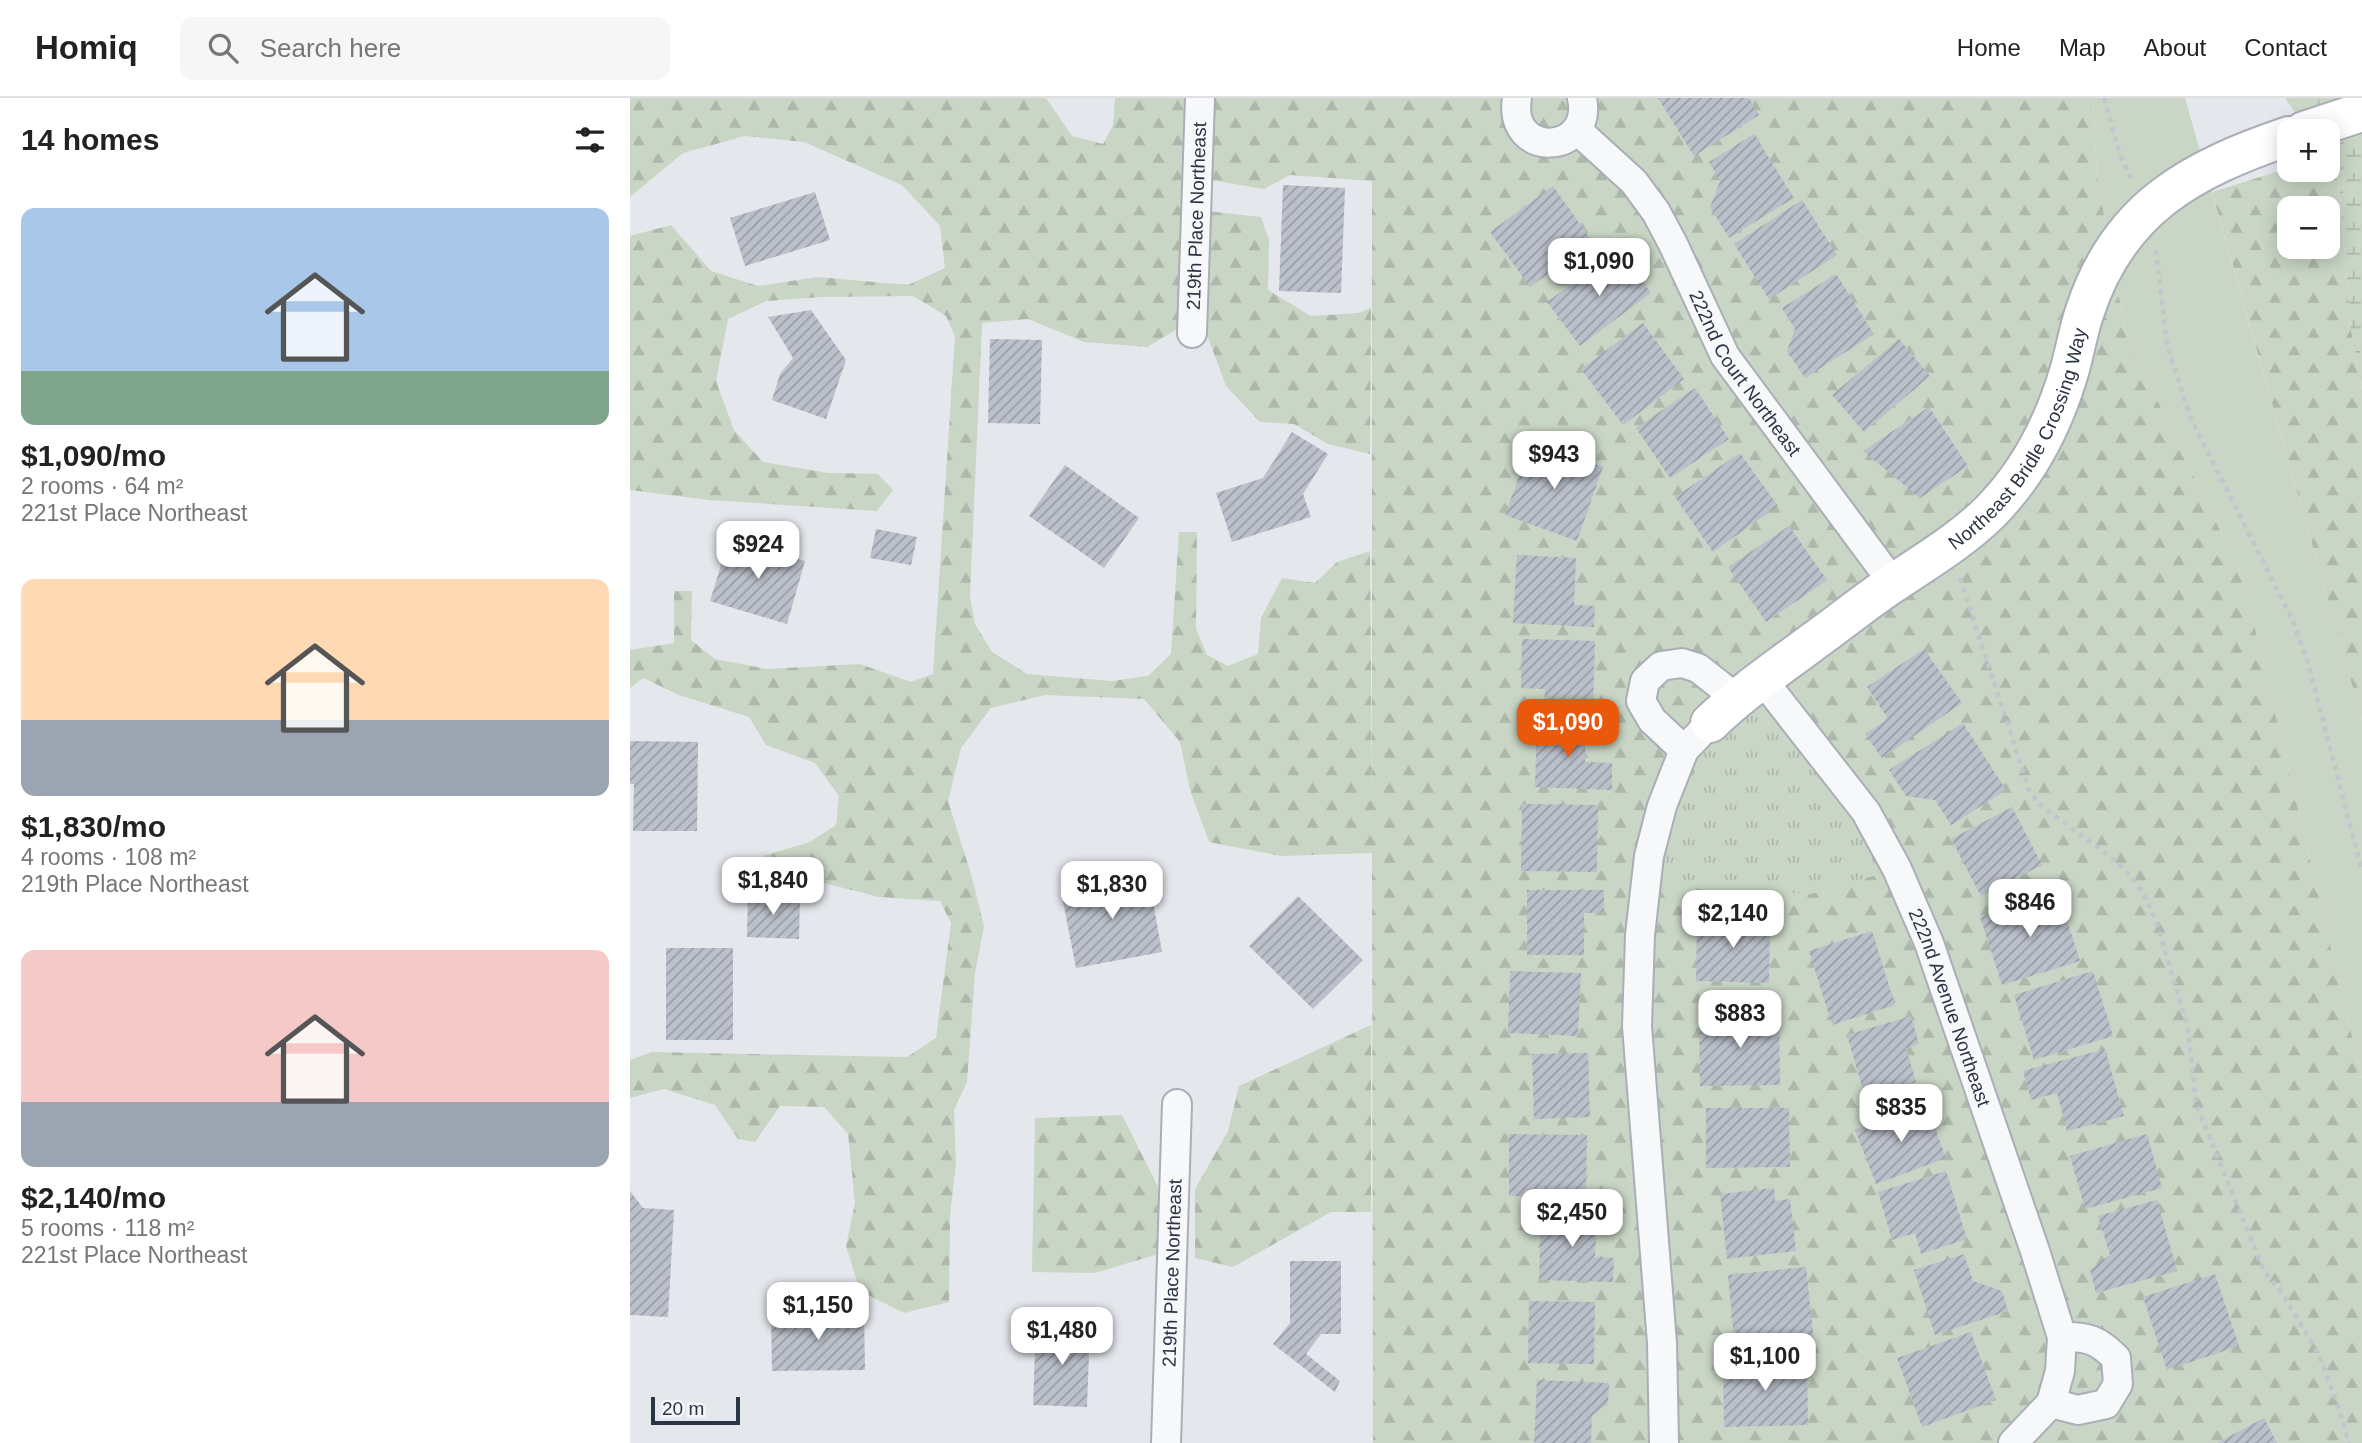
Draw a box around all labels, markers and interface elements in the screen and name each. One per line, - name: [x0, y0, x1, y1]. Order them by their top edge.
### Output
- search box: [180, 17, 670, 80]
- text: Homiq: [35, 29, 138, 66]
- icon: search: [204, 29, 242, 67]
- text: Search here: [260, 33, 401, 63]
- text: Home: [1957, 34, 2021, 61]
- text: Map: [2059, 34, 2106, 61]
- text: About: [2144, 34, 2206, 61]
- text: Contact: [2244, 34, 2327, 61]
- map controls: [2277, 119, 2340, 259]
- button: +: [2277, 119, 2340, 182]
- icon: filters: [571, 121, 609, 159]
- street label: 219th Place Northeast: [1182, 121, 1210, 310]
- text: 14 homes: [21, 123, 159, 156]
- button: −: [2277, 196, 2340, 259]
- pin: $1,090: [1542, 238, 1656, 298]
- text: $1,090: [1564, 248, 1634, 274]
- icon: home: [252, 254, 378, 380]
- street label: 222nd Court Northeast: [1685, 287, 1806, 460]
- street label: Northeast Bridle Crossing Way: [1944, 325, 2090, 553]
- pin: $943: [1513, 432, 1595, 491]
- text: $1,090/mo: [21, 439, 166, 472]
- text: $943: [1528, 441, 1580, 467]
- text: 2 rooms · 64 m²: [21, 473, 183, 499]
- text: 221st Place Northeast: [21, 500, 247, 526]
- pin: $924: [717, 522, 799, 581]
- text: $924: [732, 531, 784, 557]
- icon: home: [252, 625, 378, 751]
- pin: $1,090: [1511, 700, 1625, 759]
- text: $1,090: [1533, 709, 1603, 735]
- text: $1,830/mo: [21, 810, 166, 843]
- text: 4 rooms · 108 m²: [21, 844, 196, 870]
- pin: $1,840: [716, 858, 830, 917]
- pin: $1,830: [1055, 862, 1169, 921]
- text: $1,840: [738, 867, 808, 893]
- text: 219th Place Northeast: [21, 871, 249, 897]
- text: $1,830: [1077, 871, 1147, 897]
- pin: $846: [1989, 880, 2071, 939]
- text: $846: [2004, 889, 2056, 915]
- pin: $2,140: [1676, 890, 1790, 950]
- text: $2,140: [1698, 900, 1768, 926]
- street label: 222nd Avenue Northeast: [1905, 905, 1995, 1110]
- pin: $883: [1699, 990, 1781, 1050]
- icon: home: [252, 996, 378, 1122]
- text: $883: [1714, 1000, 1766, 1026]
- pin: $835: [1860, 1084, 1942, 1144]
- text: $835: [1875, 1094, 1927, 1120]
- street label: 219th Place Northeast: [1158, 1178, 1185, 1367]
- text: $2,140/mo: [21, 1181, 166, 1214]
- pin: $2,450: [1515, 1190, 1629, 1249]
- text: $2,450: [1537, 1199, 1607, 1225]
- text: 5 rooms · 118 m²: [21, 1215, 194, 1241]
- text: 221st Place Northeast: [21, 1242, 247, 1268]
- pin: $1,150: [761, 1282, 875, 1342]
- text: $1,150: [783, 1292, 853, 1318]
- pin: $1,480: [1005, 1308, 1119, 1367]
- text: $1,480: [1027, 1317, 1097, 1343]
- pin: $1,100: [1708, 1334, 1822, 1393]
- text: $1,100: [1730, 1343, 1800, 1369]
- scale bar: [651, 1394, 740, 1426]
- text: 20 m: [662, 1398, 704, 1419]

